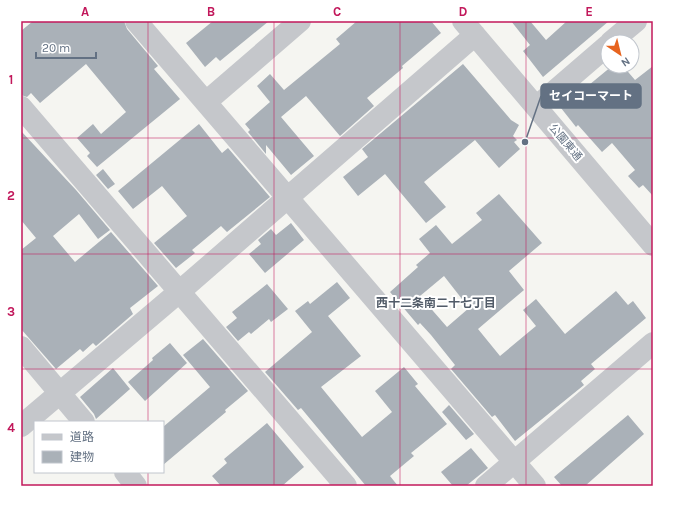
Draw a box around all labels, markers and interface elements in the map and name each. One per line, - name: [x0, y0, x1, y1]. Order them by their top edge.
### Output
- text: A: [81, 4, 89, 19]
- text: B: [207, 4, 215, 19]
- text: C: [333, 4, 341, 19]
- text: D: [459, 4, 468, 19]
- text: E: [585, 4, 593, 19]
- scale bar: [36, 34, 96, 60]
- north arrow: [600, 34, 640, 74]
- text: 20 m: [42, 41, 70, 55]
- text: N: [618, 54, 632, 69]
- text: 1: [9, 72, 13, 87]
- callout: セイコーマート: [541, 84, 641, 108]
- text: セイコーマート: [549, 89, 633, 103]
- street label: 公園東通: [546, 121, 585, 163]
- text: 2: [7, 188, 15, 203]
- district label: 西十二条南二十七丁目: [376, 296, 496, 310]
- text: 3: [7, 304, 15, 319]
- text: 4: [7, 420, 15, 435]
- legend: [34, 421, 164, 473]
- text: 道路: [70, 430, 94, 444]
- text: 建物: [70, 450, 94, 464]

